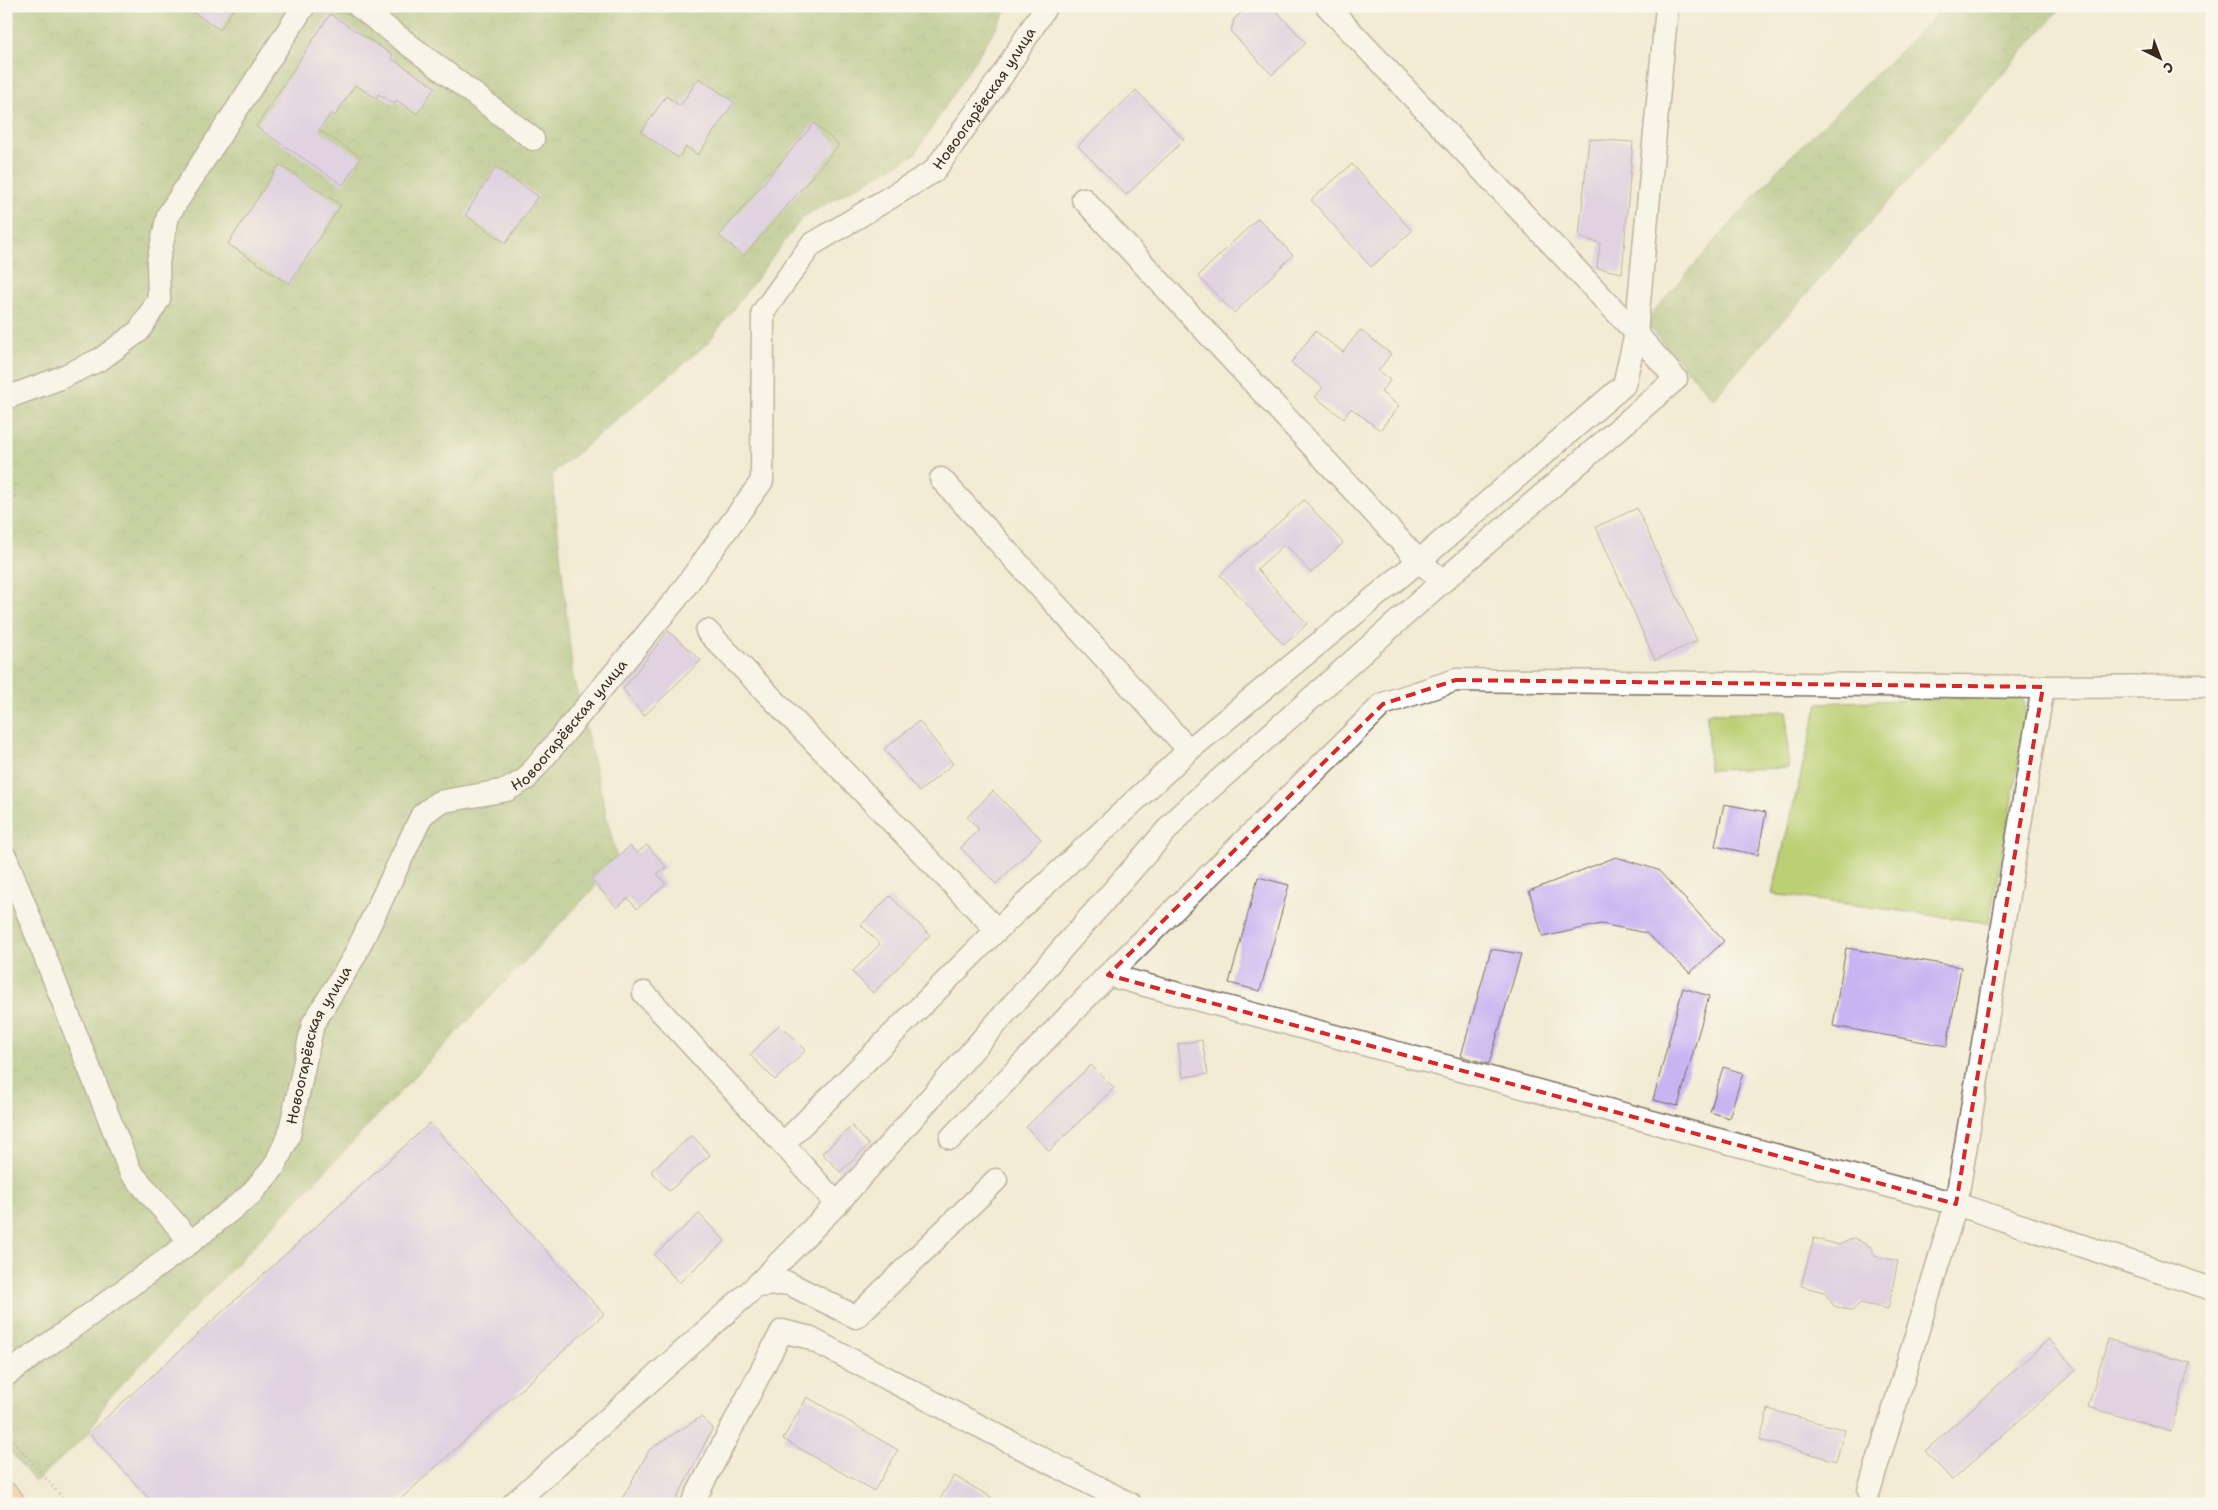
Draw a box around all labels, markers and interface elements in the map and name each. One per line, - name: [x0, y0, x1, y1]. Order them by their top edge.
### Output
- street label: Новоогарёвская улица: [928, 23, 1041, 174]
- north arrow: [2136, 32, 2186, 82]
- text: С: [2159, 58, 2178, 77]
- street label: Новоогарёвская улица: [507, 655, 632, 796]
- street label: Новоогарёвская улица: [282, 962, 357, 1126]

